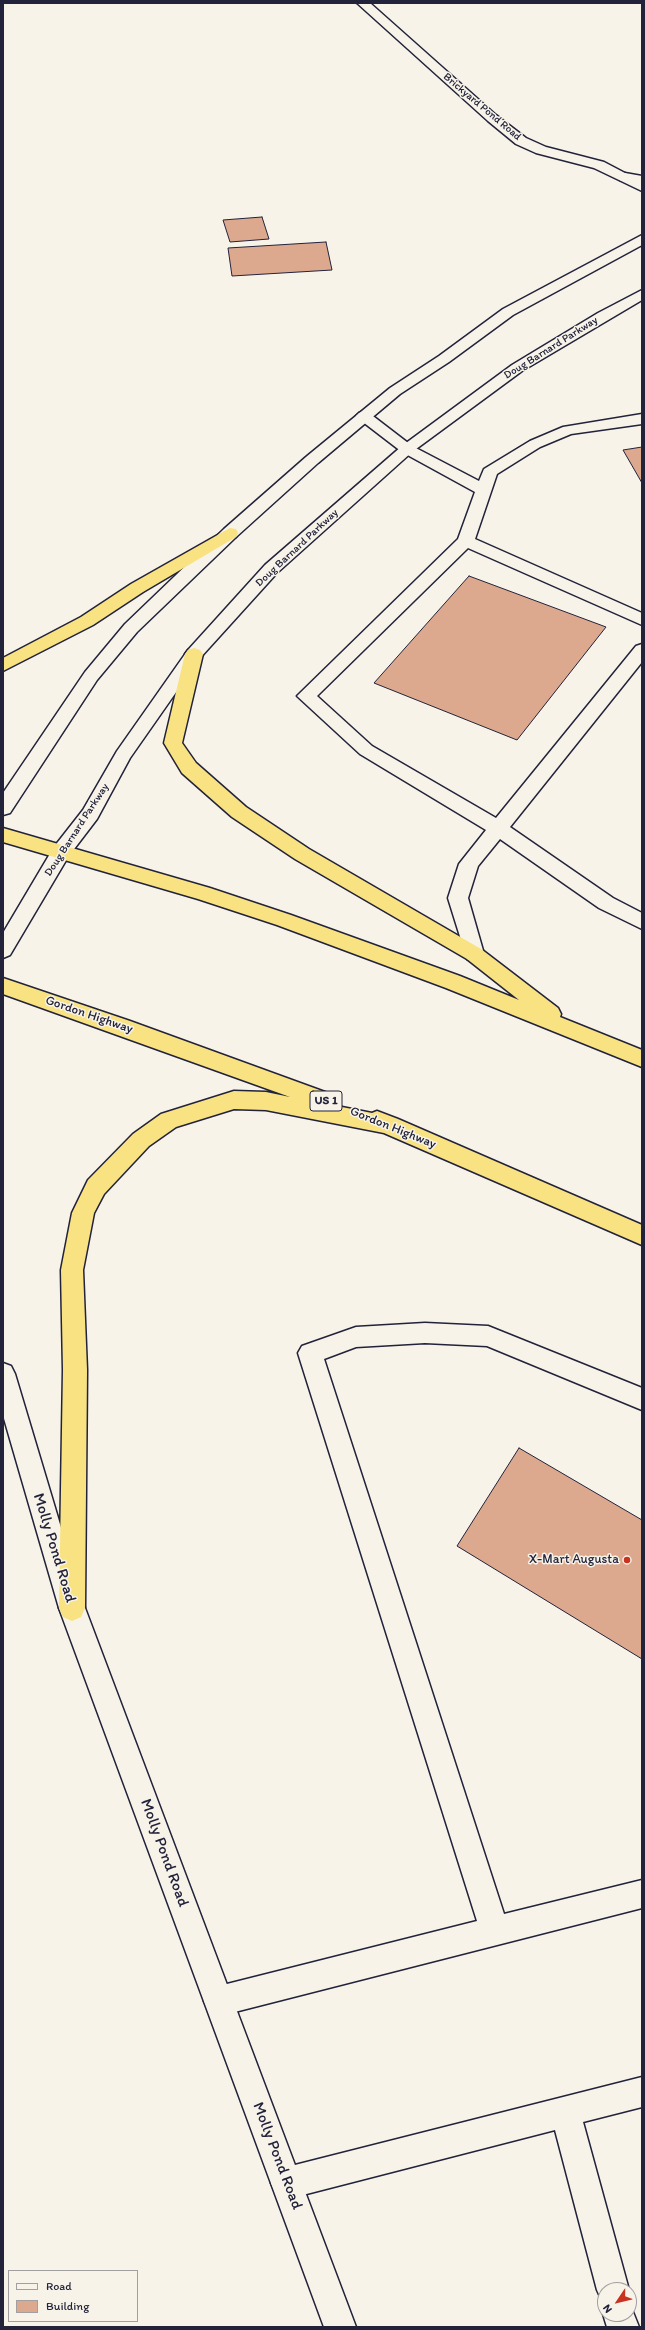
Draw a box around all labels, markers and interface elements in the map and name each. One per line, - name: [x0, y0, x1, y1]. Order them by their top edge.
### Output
- street label: Brickyard Pond Road: [440, 70, 524, 144]
- street label: Doug Barnard Parkway: [502, 314, 600, 382]
- street label: Doug Barnard Parkway: [253, 506, 341, 590]
- street label: Doug Barnard Parkway: [42, 781, 112, 879]
- street label: Gordon Highway: [43, 993, 135, 1037]
- road number: US 1: [310, 1091, 342, 1111]
- street label: Gordon Highway: [348, 1104, 438, 1152]
- street label: Molly Pond Road: [28, 1491, 80, 1605]
- place label: X-Mart Augusta: [529, 1552, 619, 1568]
- marker: X-Mart Augusta: [622, 1555, 632, 1565]
- street label: Molly Pond Road: [136, 1796, 192, 1910]
- street label: Molly Pond Road: [248, 2100, 306, 2212]
- legend: [8, 2270, 138, 2322]
- text: Road: [46, 2279, 72, 2293]
- north arrow: [597, 2282, 637, 2322]
- text: Building: [46, 2299, 89, 2313]
- text: N: [600, 2302, 615, 2315]

